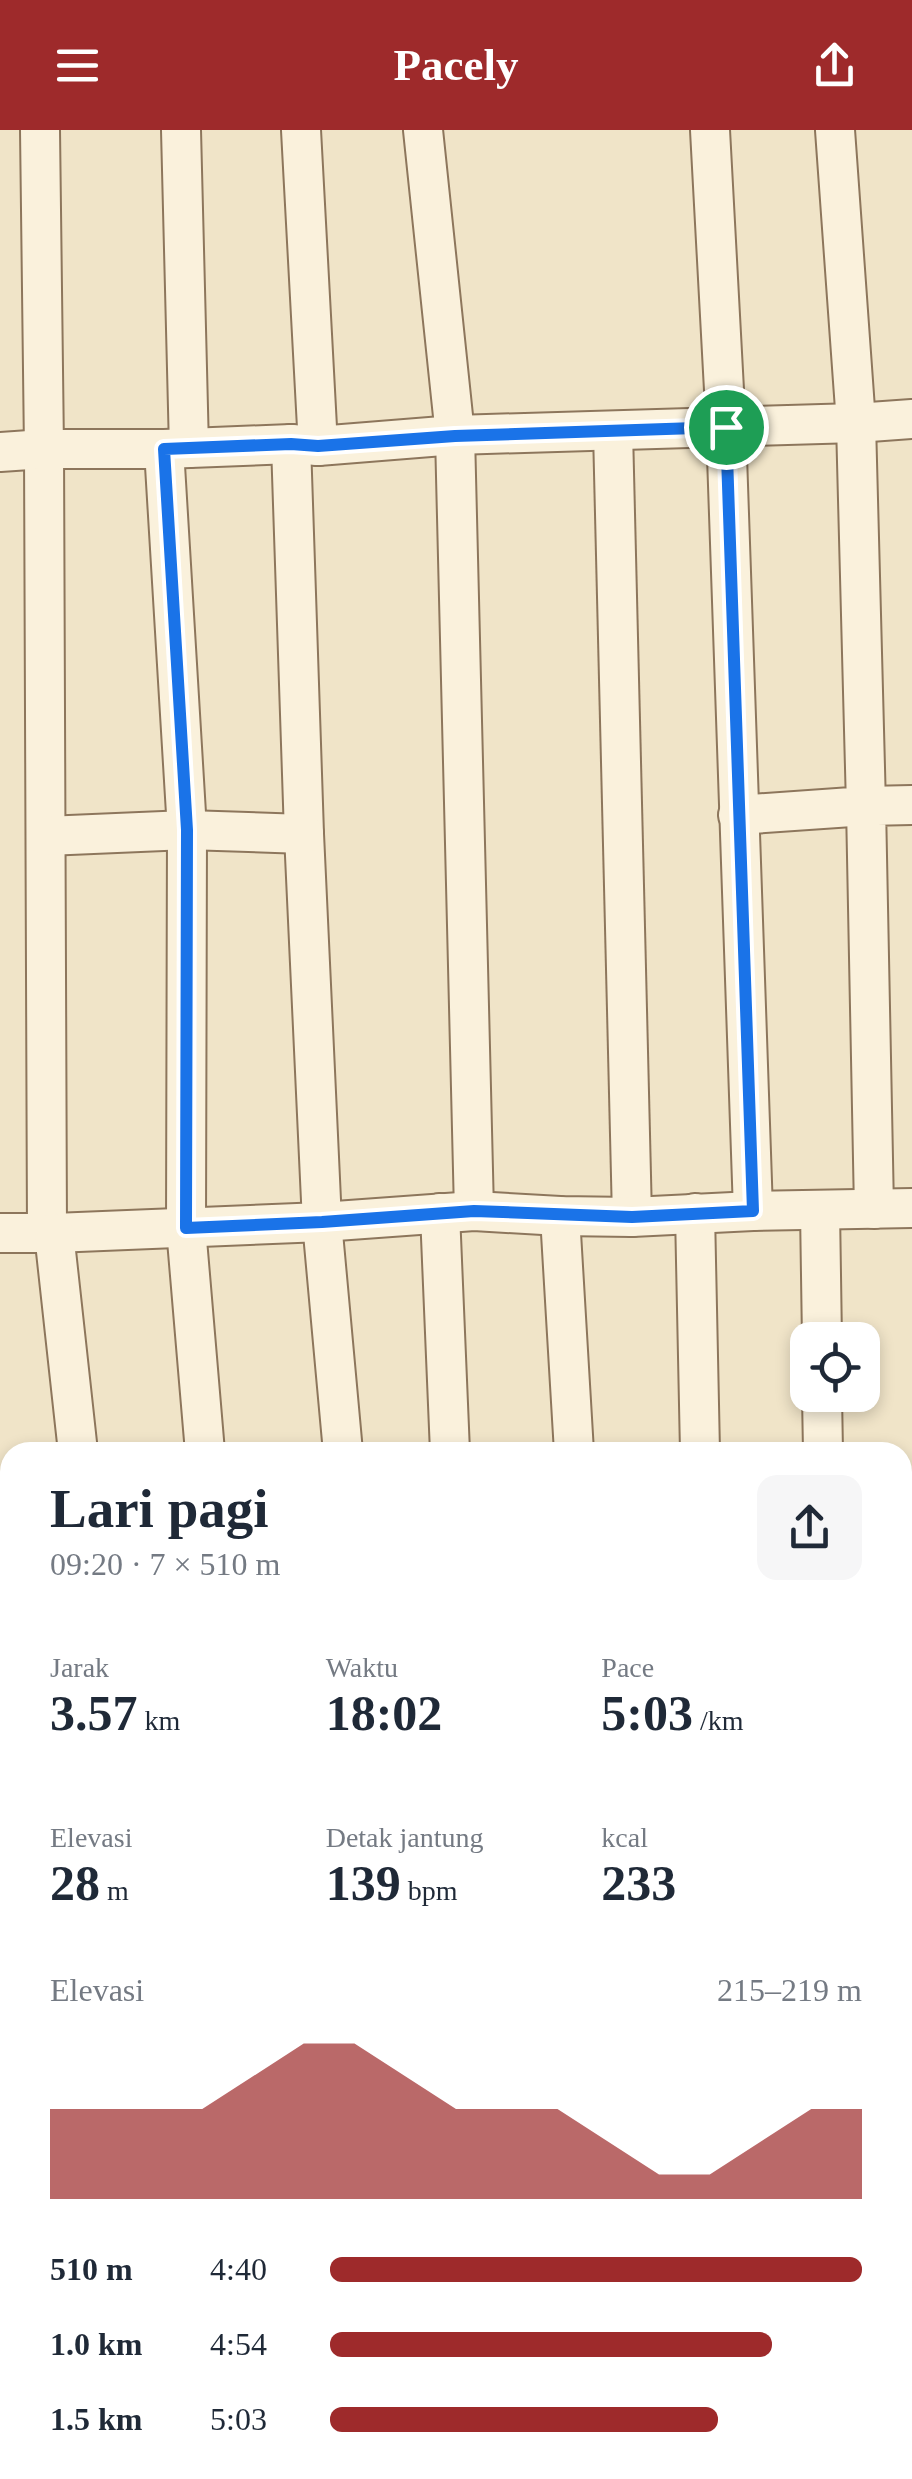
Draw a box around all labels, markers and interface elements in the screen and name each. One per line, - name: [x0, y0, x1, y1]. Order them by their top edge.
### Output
- icon: menu: [50, 38, 105, 93]
- icon: share: [807, 38, 862, 93]
- text: Pacely: [394, 40, 518, 90]
- pin: [684, 385, 769, 470]
- icon: arrive: [699, 400, 754, 455]
- map controls: [790, 1322, 880, 1412]
- button: locate: [790, 1322, 880, 1412]
- button: share: [757, 1475, 862, 1580]
- text: Lari pagi: [50, 1478, 269, 1539]
- text: 09:20 · 7 × 510 m: [50, 1546, 280, 1582]
- text: Jarak: [50, 1652, 109, 1683]
- text: Waktu: [326, 1652, 398, 1683]
- text: Pace: [601, 1652, 654, 1683]
- text: 3.57: [50, 1685, 138, 1741]
- text: 18:02: [326, 1685, 442, 1741]
- text: 5:03: [601, 1685, 693, 1741]
- text: km: [138, 1705, 180, 1736]
- text: /km: [693, 1705, 744, 1736]
- text: Elevasi: [50, 1822, 132, 1853]
- text: Detak jantung: [326, 1822, 484, 1853]
- text: kcal: [601, 1822, 648, 1853]
- text: 28: [50, 1855, 100, 1911]
- text: 139: [326, 1855, 401, 1911]
- text: 233: [601, 1855, 676, 1911]
- text: m: [100, 1875, 129, 1906]
- text: bpm: [401, 1875, 457, 1906]
- text: Elevasi: [50, 1972, 144, 2008]
- text: 215–219 m: [717, 1972, 862, 2008]
- text: 510 m: [50, 2251, 133, 2287]
- text: 4:40: [210, 2251, 267, 2287]
- text: 1.0 km: [50, 2326, 142, 2362]
- text: 4:54: [210, 2326, 267, 2362]
- text: 1.5 km: [50, 2401, 142, 2437]
- text: 5:03: [210, 2401, 267, 2437]

